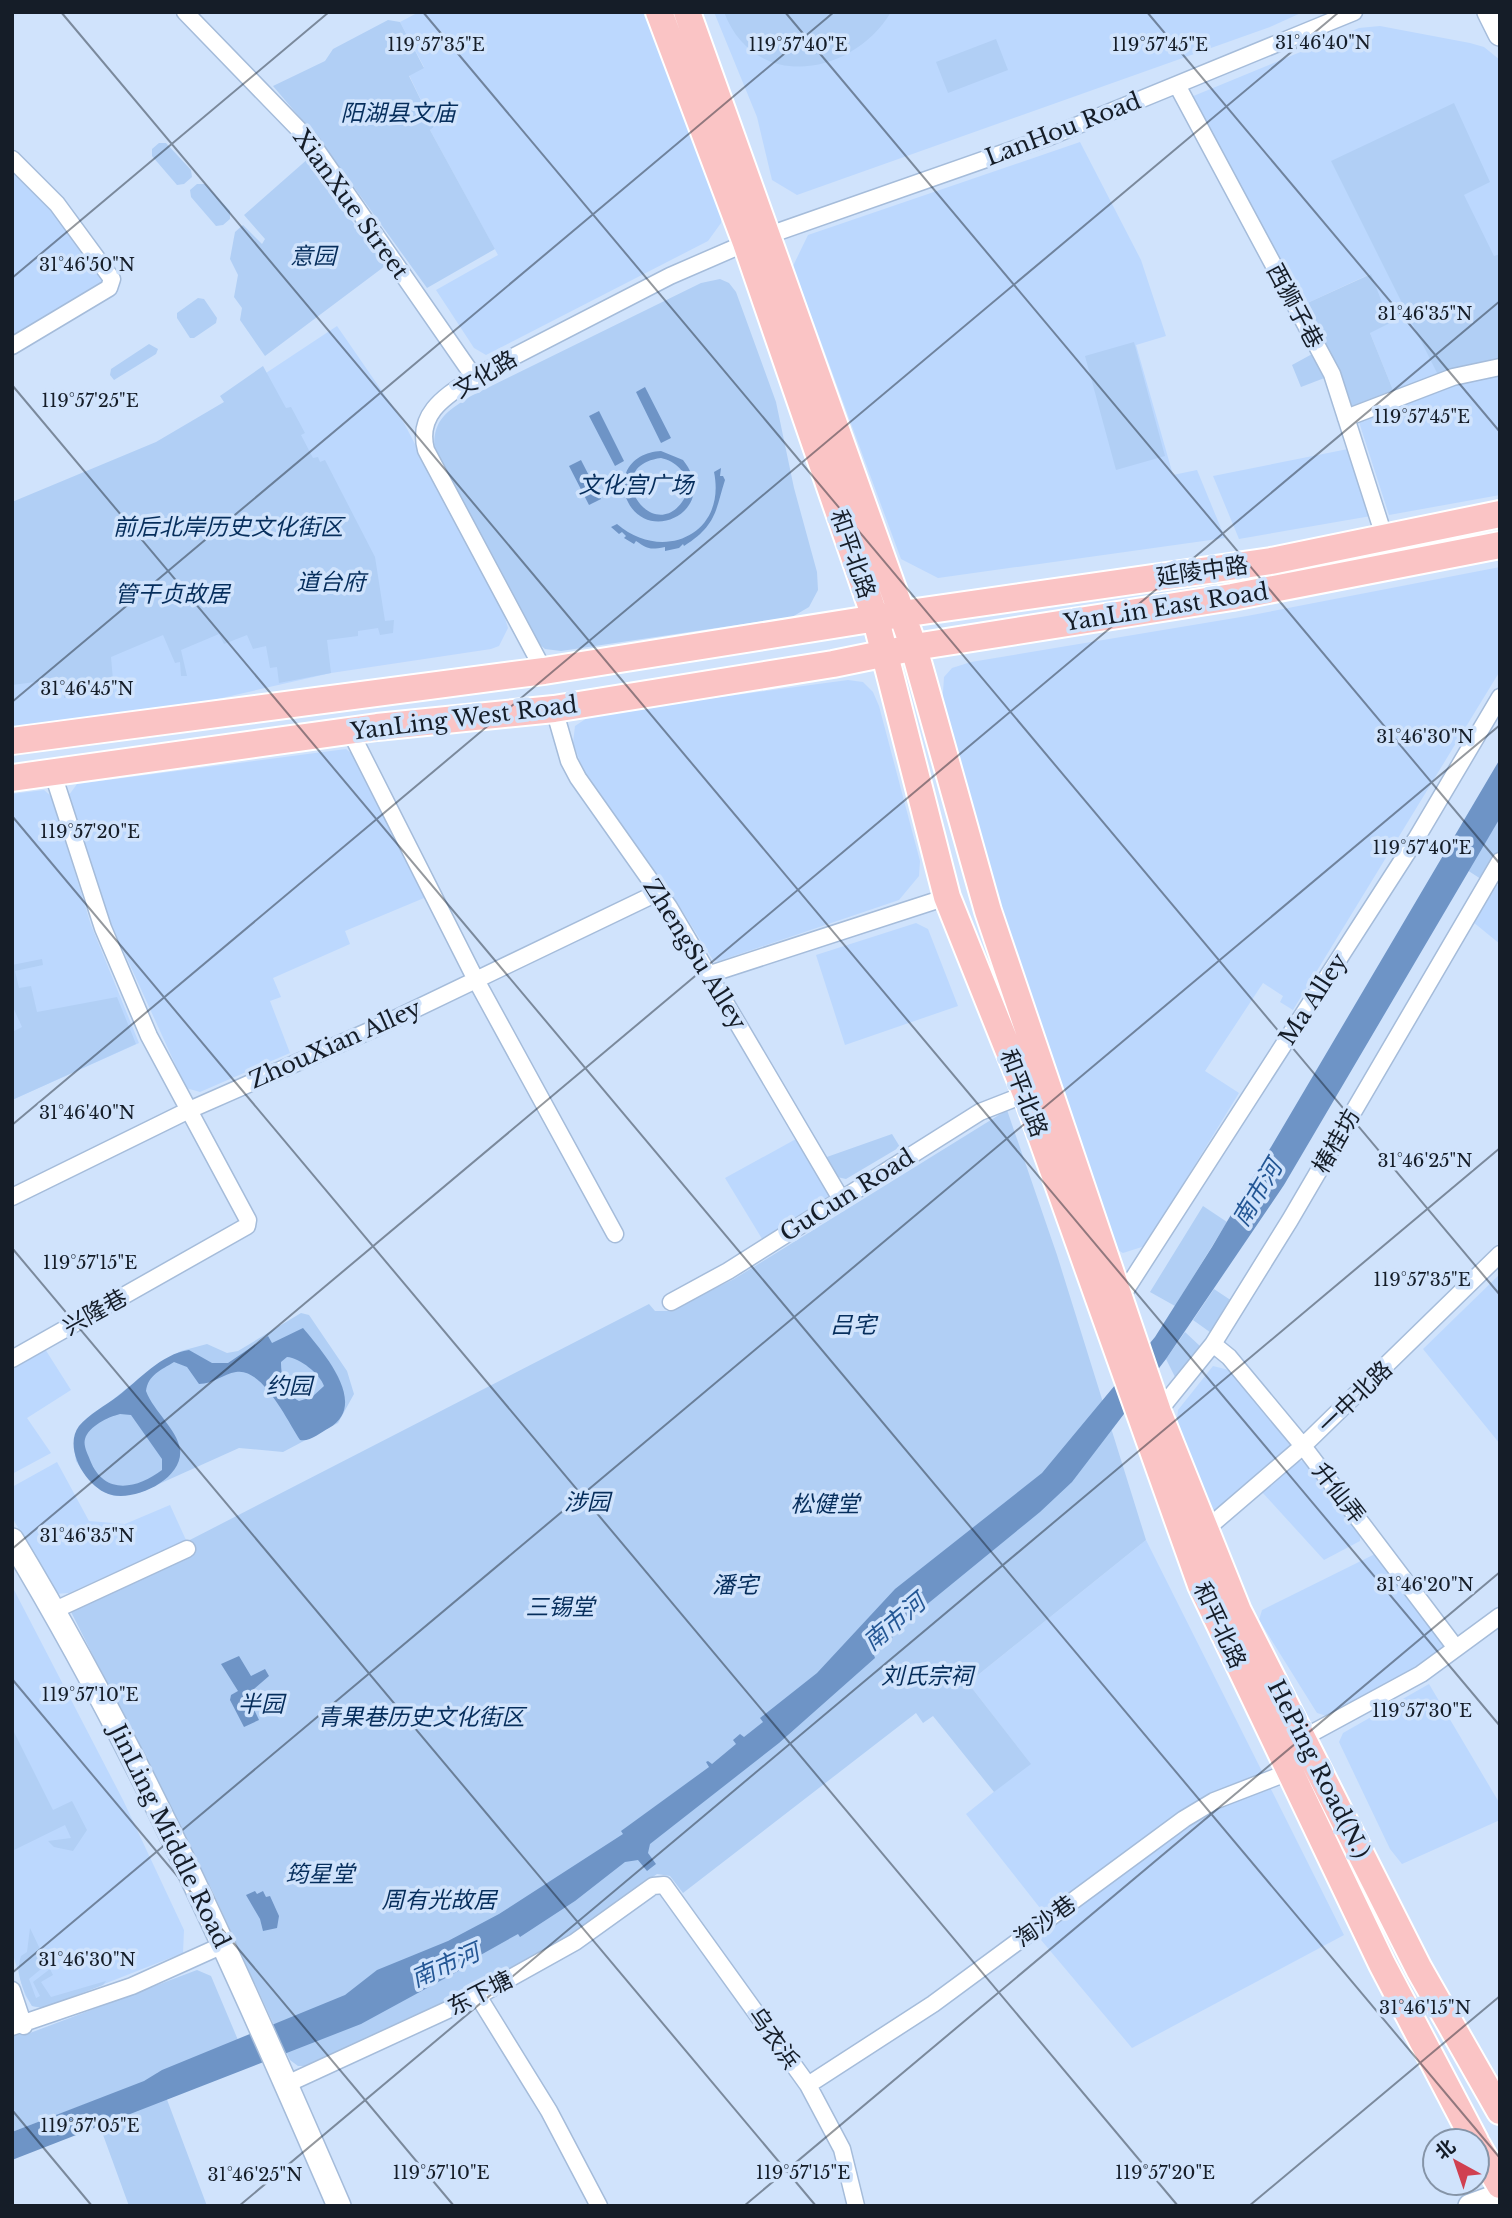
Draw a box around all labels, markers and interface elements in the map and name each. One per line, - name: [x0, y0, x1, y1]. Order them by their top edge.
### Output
- text: 31°46'40"N: [1275, 32, 1371, 54]
- text: 119°57'35"E: [387, 34, 485, 56]
- text: 119°57'40"E: [749, 34, 847, 56]
- text: 119°57'45"E: [1112, 34, 1208, 56]
- street label: LanHou Road: [981, 87, 1145, 171]
- park label: 阳湖县文庙: [341, 99, 459, 127]
- street label: XianXue Street: [287, 124, 415, 285]
- park label: 意园: [290, 242, 339, 270]
- text: 31°46'50"N: [39, 254, 135, 276]
- street label: 西狮子巷: [1261, 259, 1329, 353]
- text: 31°46'35"N: [1378, 303, 1472, 325]
- street label: 文化路: [448, 344, 522, 404]
- text: 119°57'25"E: [41, 390, 139, 412]
- text: 119°57'45"E: [1374, 406, 1470, 428]
- park label: 文化宫广场: [579, 471, 696, 499]
- street label: 和平北路: [825, 506, 881, 602]
- park label: 前后北岸历史文化街区: [113, 513, 346, 541]
- street label: 延陵中路: [1154, 551, 1250, 591]
- park label: 道台府: [297, 568, 370, 596]
- street label: YanLin East Road: [1061, 577, 1270, 637]
- park label: 管干贞故居: [115, 580, 232, 608]
- text: 31°46'45"N: [40, 678, 134, 700]
- street label: YanLing West Road: [348, 690, 579, 746]
- text: 31°46'30"N: [1376, 726, 1474, 748]
- text: 119°57'20"E: [40, 821, 140, 843]
- text: 119°57'40"E: [1373, 837, 1471, 859]
- street label: ZhengSu Alley: [637, 873, 753, 1035]
- street label: Ma Alley: [1273, 948, 1353, 1050]
- street label: ZhouXian Alley: [245, 993, 426, 1094]
- street label: 和平北路: [994, 1045, 1054, 1141]
- text: 31°46'40"N: [39, 1102, 135, 1124]
- street label: 椿桂坊: [1307, 1104, 1365, 1178]
- street label: GuCun Road: [775, 1143, 919, 1247]
- text: 31°46'25"N: [1378, 1150, 1472, 1172]
- water label: 南市河: [1226, 1151, 1290, 1231]
- text: 119°57'15"E: [43, 1252, 137, 1274]
- text: 119°57'35"E: [1373, 1269, 1471, 1291]
- street label: 兴隆巷: [58, 1283, 132, 1341]
- park label: 吕宅: [830, 1311, 879, 1339]
- street label: 一中北路: [1312, 1355, 1398, 1439]
- park label: 约园: [266, 1372, 315, 1400]
- street label: 升仙弄: [1307, 1457, 1371, 1529]
- park label: 涉园: [564, 1488, 613, 1516]
- park label: 松健堂: [791, 1490, 863, 1518]
- text: 31°46'35"N: [40, 1525, 134, 1547]
- park label: 潘宅: [712, 1571, 761, 1599]
- text: 31°46'20"N: [1376, 1574, 1474, 1596]
- street label: 和平北路: [1188, 1577, 1252, 1673]
- water label: 南市河: [857, 1585, 934, 1656]
- park label: 三锡堂: [526, 1593, 598, 1621]
- park label: 刘氏宗祠: [881, 1662, 976, 1690]
- street label: HePing Road(N.): [1262, 1675, 1376, 1863]
- text: 119°57'10"E: [41, 1684, 139, 1706]
- park label: 半园: [238, 1690, 287, 1718]
- text: 119°57'30"E: [1372, 1700, 1472, 1722]
- park label: 青果巷历史文化街区: [318, 1703, 528, 1731]
- street label: JinLing Middle Road: [102, 1717, 236, 1952]
- park label: 筠星堂: [286, 1860, 358, 1888]
- park label: 周有光故居: [382, 1886, 499, 1914]
- street label: 淘沙巷: [1009, 1889, 1081, 1953]
- water label: 南市河: [406, 1935, 487, 1993]
- text: 31°46'30"N: [38, 1949, 136, 1971]
- street label: 东下塘: [443, 1965, 517, 2021]
- text: 31°46'15"N: [1379, 1997, 1471, 2019]
- street label: 乌衣浜: [743, 2002, 805, 2074]
- text: 119°57'05"E: [40, 2115, 140, 2137]
- north arrow: [1421, 2127, 1491, 2197]
- text: 北: [1431, 2134, 1460, 2164]
- text: 119°57'10"E: [392, 2162, 490, 2184]
- text: 119°57'15"E: [756, 2162, 850, 2184]
- text: 119°57'20"E: [1115, 2162, 1215, 2184]
- text: 31°46'25"N: [208, 2164, 302, 2186]

